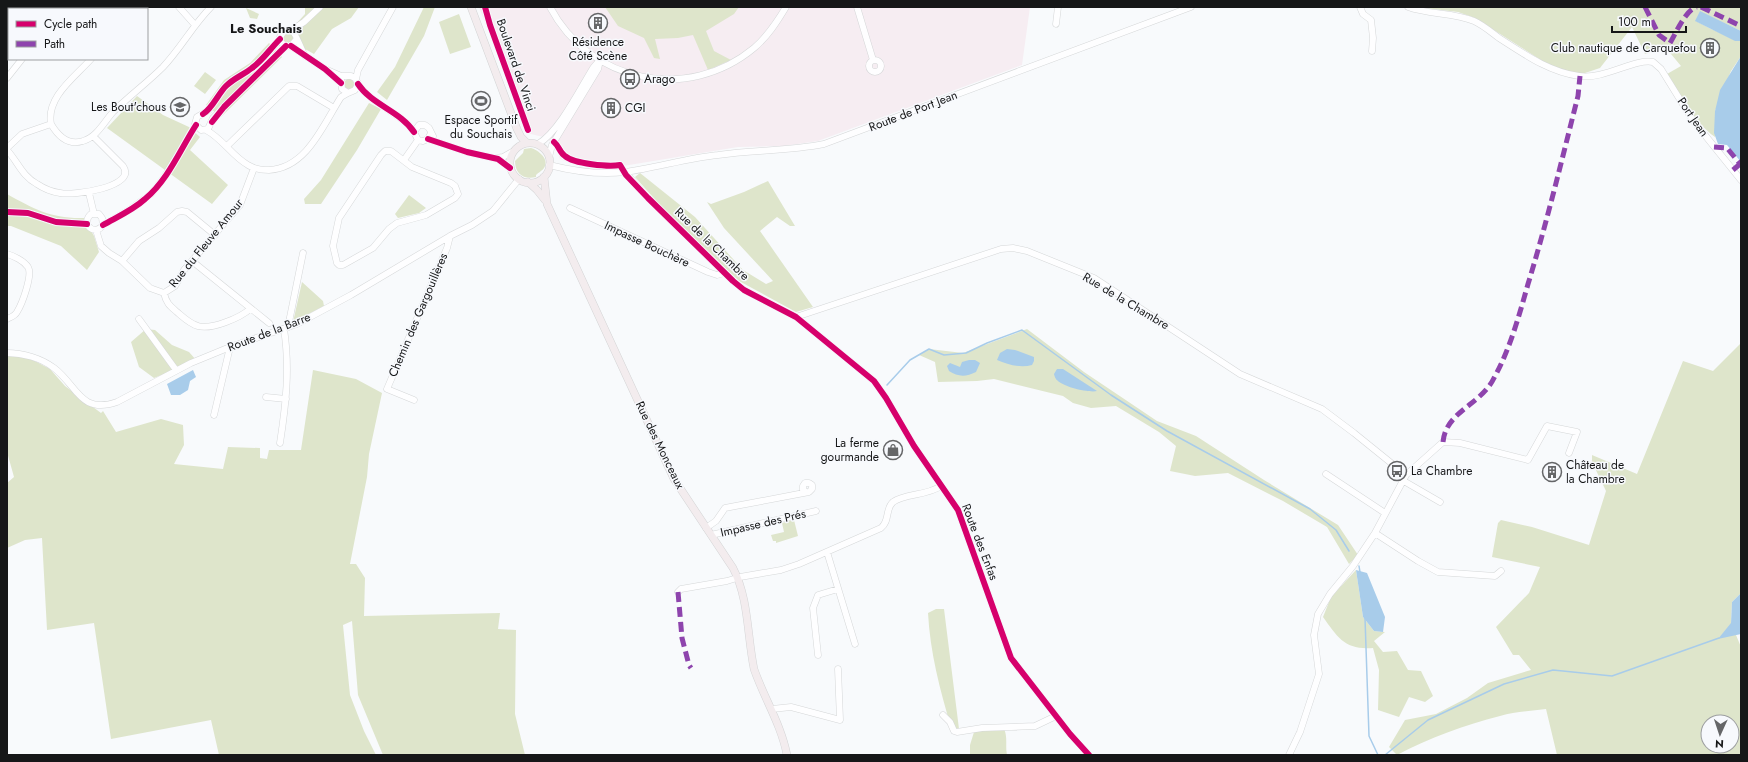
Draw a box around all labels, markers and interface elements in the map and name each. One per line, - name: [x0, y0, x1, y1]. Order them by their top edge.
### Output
- legend: [8, 8, 148, 60]
- scale bar: [1612, 8, 1686, 34]
- building icon: Résidence Côté Scène: [587, 12, 609, 34]
- text: 100 m: [1618, 13, 1651, 31]
- text: Cycle path: [44, 15, 97, 33]
- street label: Boulevard de Vinci: [492, 16, 540, 114]
- district label: Le Souchais: [230, 19, 302, 38]
- place label: Résidence Côté Scène: [569, 33, 627, 65]
- text: Path: [44, 35, 65, 53]
- building icon: Club nautique de Carquefou: [1699, 37, 1721, 59]
- place label: Club nautique de Carquefou: [1551, 39, 1696, 57]
- bus stop icon: Arago: [619, 68, 641, 90]
- place label: Arago: [644, 70, 676, 88]
- street label: Route de Port Jean: [866, 86, 960, 136]
- sports icon: Espace Sportif du Souchais: [470, 90, 492, 112]
- street label: Port Jean: [1673, 94, 1713, 140]
- school or university icon: Les Bout'chous: [169, 96, 191, 118]
- building icon: CGI: [600, 97, 622, 119]
- place label: Les Bout'chous: [91, 98, 166, 116]
- place label: CGI: [625, 99, 645, 117]
- place label: Espace Sportif du Souchais: [444, 111, 518, 143]
- street label: Rue du Fleuve Amour: [164, 194, 248, 291]
- street label: Rue de la Chambre: [670, 203, 754, 285]
- street label: Impasse Bouchère: [601, 216, 693, 272]
- street label: Chemin des Gargouillères: [384, 250, 452, 380]
- street label: Rue de la Chambre: [1079, 268, 1173, 334]
- street label: Route de la Barre: [225, 308, 313, 356]
- street label: Rue des Monceaux: [631, 398, 690, 493]
- place label: La ferme gourmande: [821, 434, 879, 466]
- shop icon: La ferme gourmande: [882, 439, 904, 461]
- place label: Château de la Chambre: [1566, 456, 1625, 488]
- bus stop icon: La Chambre: [1386, 460, 1408, 482]
- building icon: Château de la Chambre: [1541, 461, 1563, 483]
- place label: La Chambre: [1411, 462, 1472, 480]
- street label: Route des Enfas: [957, 501, 1003, 583]
- street label: Impasse des Prés: [719, 504, 808, 542]
- north arrow: [1700, 714, 1740, 754]
- text: N: [1715, 736, 1724, 752]

